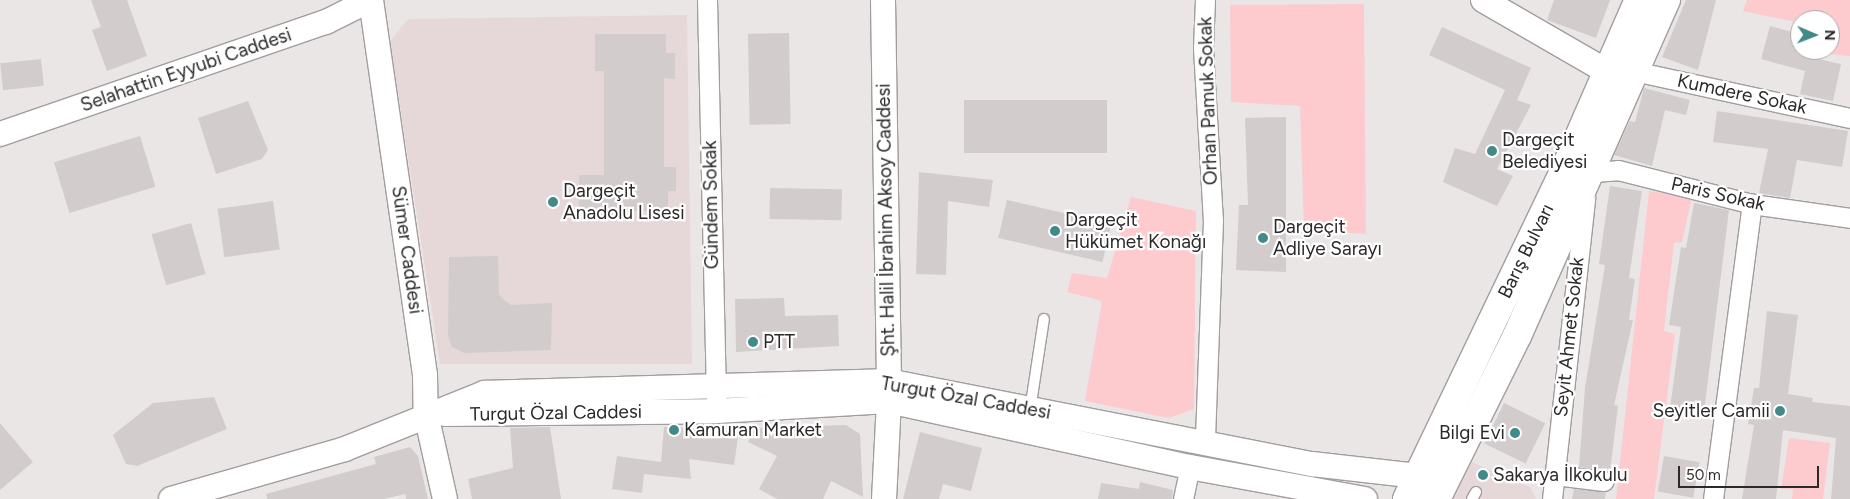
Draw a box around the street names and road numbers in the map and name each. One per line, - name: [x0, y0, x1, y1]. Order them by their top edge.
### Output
- street label: Orhan Pamuk Sokak: [1194, 16, 1222, 186]
- street label: Selahattin Eyyubi Caddesi: [78, 23, 294, 117]
- street label: Kumdere Sokak: [1675, 69, 1809, 119]
- street label: Şht. Halil İbrahim Aksoy Caddesi: [872, 83, 900, 357]
- street label: Gündem Sokak: [698, 141, 724, 269]
- street label: Paris Sokak: [1669, 172, 1767, 216]
- street label: Sümer Caddesi: [387, 184, 427, 316]
- street label: Barış Bulvarı: [1493, 200, 1559, 302]
- street label: Seyit Ahmet Sokak: [1549, 256, 1589, 418]
- street label: Turgut Özal Caddesi: [879, 372, 1053, 424]
- street label: Turgut Özal Caddesi: [470, 400, 642, 426]

